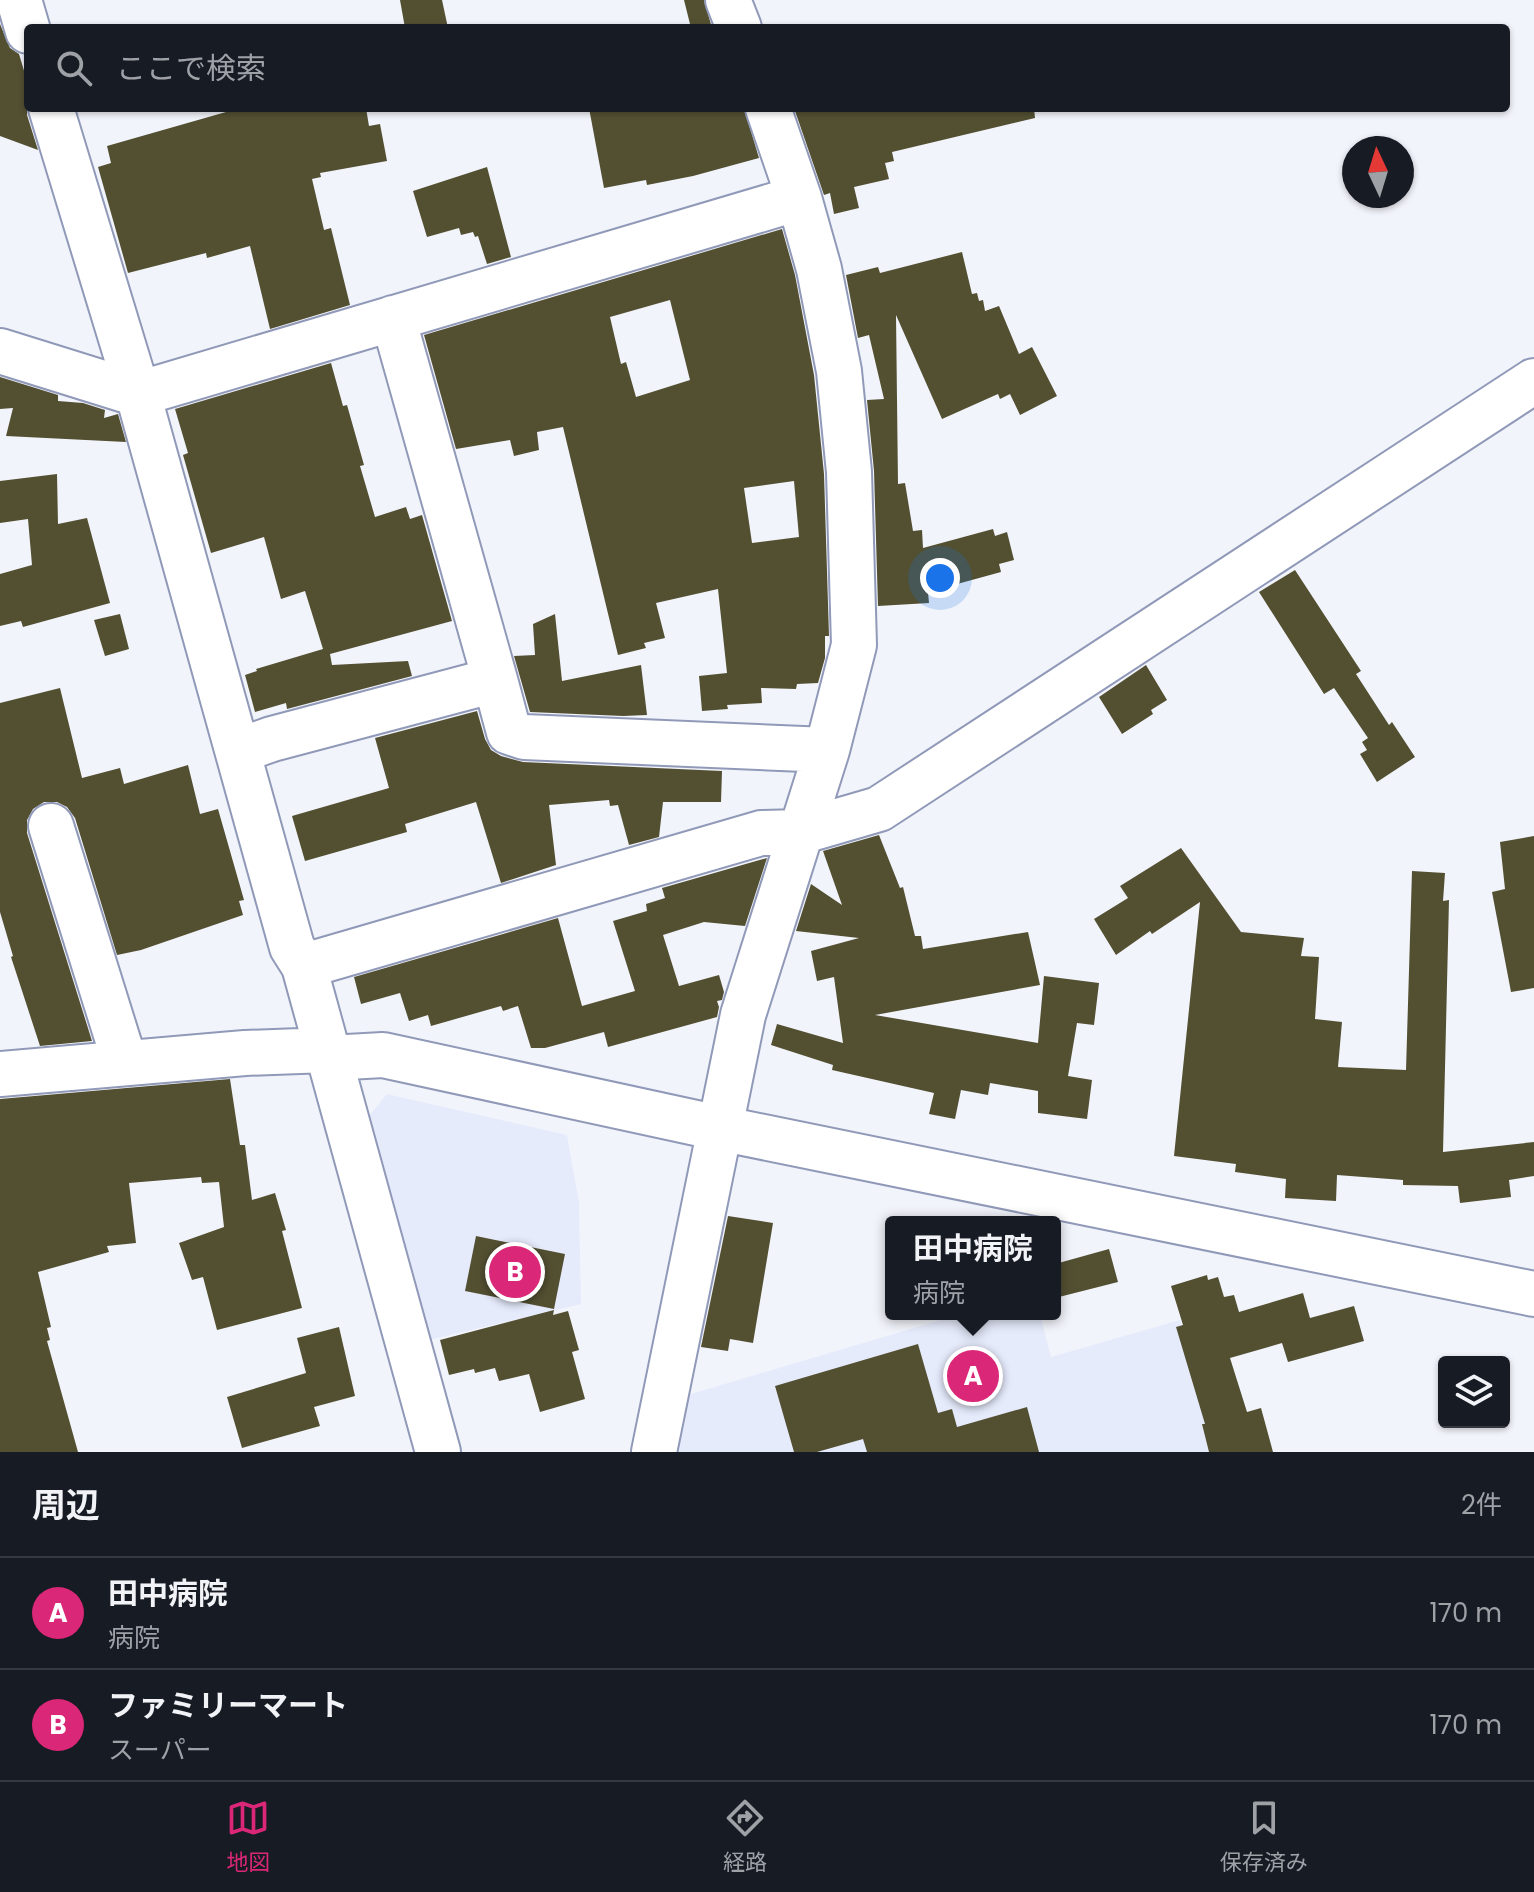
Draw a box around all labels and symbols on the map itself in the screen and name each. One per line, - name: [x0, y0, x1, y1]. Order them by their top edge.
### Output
- north arrow: [1342, 136, 1414, 208]
- your location: [920, 558, 960, 598]
- pin: B: [489, 1242, 541, 1302]
- pin: A: [947, 1346, 999, 1406]

